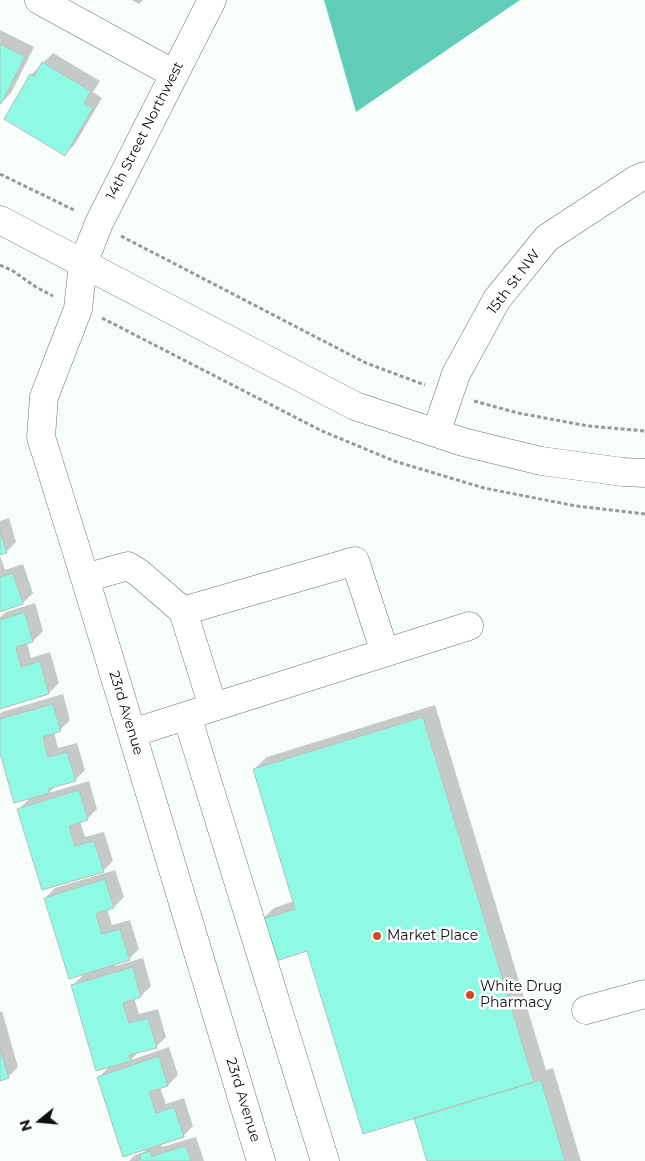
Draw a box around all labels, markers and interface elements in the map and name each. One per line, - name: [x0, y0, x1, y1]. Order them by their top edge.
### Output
- street label: 14th Street Northwest: [103, 59, 187, 203]
- street label: 15th St NW: [484, 246, 544, 318]
- street label: 23rd Avenue: [105, 669, 147, 757]
- place label: Market Place: [387, 928, 478, 944]
- marker: Market Place: [371, 930, 383, 942]
- place label: White Drug Pharmacy: [480, 979, 562, 1012]
- marker: White Drug Pharmacy: [464, 989, 476, 1001]
- street label: 23rd Avenue: [222, 1056, 264, 1144]
- north arrow: [15, 1096, 65, 1146]
- text: N: [15, 1117, 36, 1133]

